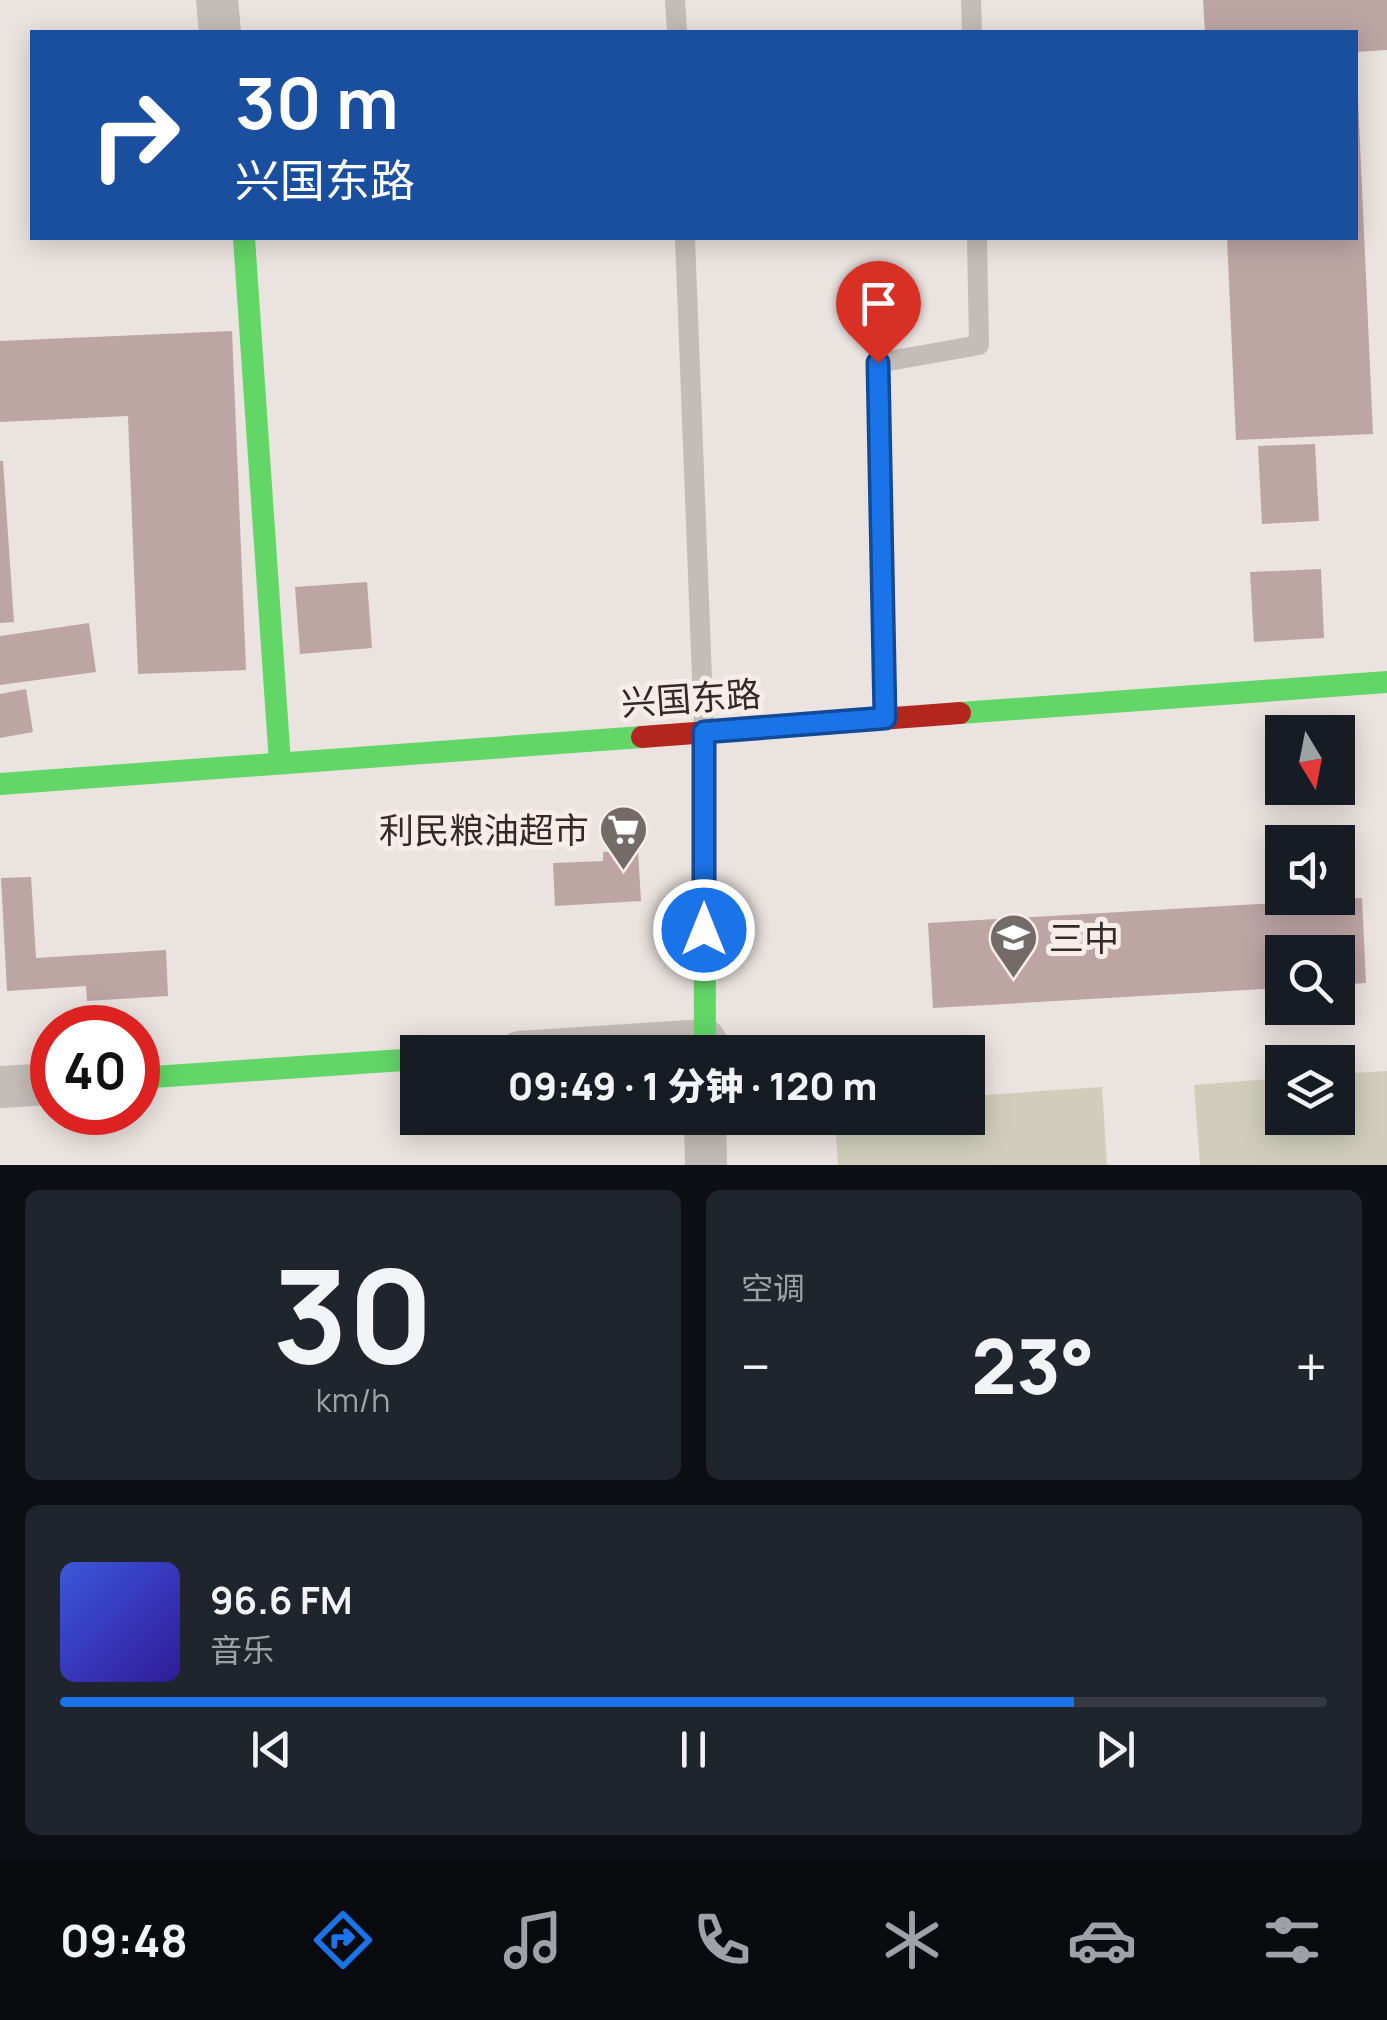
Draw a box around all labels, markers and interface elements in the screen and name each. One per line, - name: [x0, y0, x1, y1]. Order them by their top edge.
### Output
- text: 30 m: [235, 54, 399, 150]
- icon: right: [70, 70, 200, 200]
- text: 兴国东路: [235, 149, 415, 211]
- pin: [836, 261, 921, 364]
- icon: arrive: [851, 276, 906, 331]
- street label: 兴国东路: [619, 669, 763, 727]
- north arrow: [1265, 715, 1355, 805]
- map controls: [1265, 715, 1355, 1135]
- supermarket icon: 利民粮油超市: [598, 804, 650, 872]
- place label: 利民粮油超市: [379, 806, 589, 854]
- button: sound: [1265, 825, 1355, 915]
- position arrow: [652, 878, 756, 982]
- school or university icon: 三中: [988, 912, 1040, 980]
- place label: 三中: [1049, 914, 1119, 962]
- button: search: [1265, 935, 1355, 1025]
- speed limit sign: 40: [30, 1005, 160, 1135]
- button: layers: [1265, 1045, 1355, 1135]
- text: 09:49 · 1 分钟 · 120 m: [508, 1059, 877, 1111]
- text: 30: [272, 1224, 434, 1402]
- text: 空调: [741, 1266, 805, 1310]
- text: 23°: [971, 1314, 1095, 1417]
- text: −: [741, 1328, 771, 1404]
- text: +: [1295, 1328, 1327, 1404]
- text: km/h: [316, 1378, 390, 1422]
- text: 96.6 FM: [210, 1573, 352, 1625]
- text: 音乐: [210, 1628, 274, 1672]
- icon: previous: [244, 1722, 299, 1777]
- icon: pause: [666, 1722, 721, 1777]
- icon: next: [1088, 1722, 1143, 1777]
- icon: directions: [308, 1905, 378, 1975]
- icon: music: [498, 1905, 568, 1975]
- icon: phone: [687, 1905, 757, 1975]
- icon: climate: [877, 1905, 947, 1975]
- icon: car: [1067, 1905, 1137, 1975]
- icon: filters: [1257, 1905, 1327, 1975]
- text: 09:48: [60, 1909, 188, 1971]

